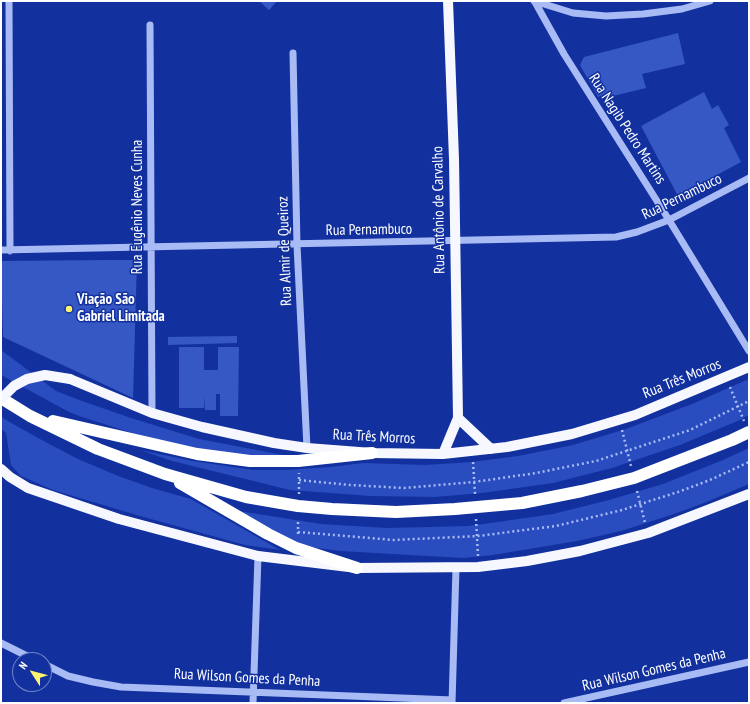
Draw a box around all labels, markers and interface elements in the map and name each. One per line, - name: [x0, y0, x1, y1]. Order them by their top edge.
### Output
- street label: Rua Nagib Pedro Martins: [585, 70, 669, 188]
- street label: Rua Eugênio Neves Cunha: [129, 140, 147, 274]
- street label: Rua Antônio de Carvalho: [429, 146, 449, 274]
- street label: Rua Pernambuco: [639, 170, 725, 224]
- street label: Rua Almir de Queiroz: [274, 196, 296, 306]
- street label: Rua Pernambuco: [326, 220, 412, 240]
- place label: Viação São Gabriel Limitada: [77, 291, 165, 326]
- marker: Viação São Gabriel Limitada: [64, 304, 74, 314]
- street label: Rua Três Morros: [640, 355, 724, 403]
- street label: Rua Três Morros: [332, 426, 416, 448]
- street label: Rua Wilson Gomes da Penha: [581, 645, 727, 695]
- north arrow: [12, 652, 52, 692]
- text: N: [16, 659, 31, 672]
- street label: Rua Wilson Gomes da Penha: [173, 665, 321, 691]

